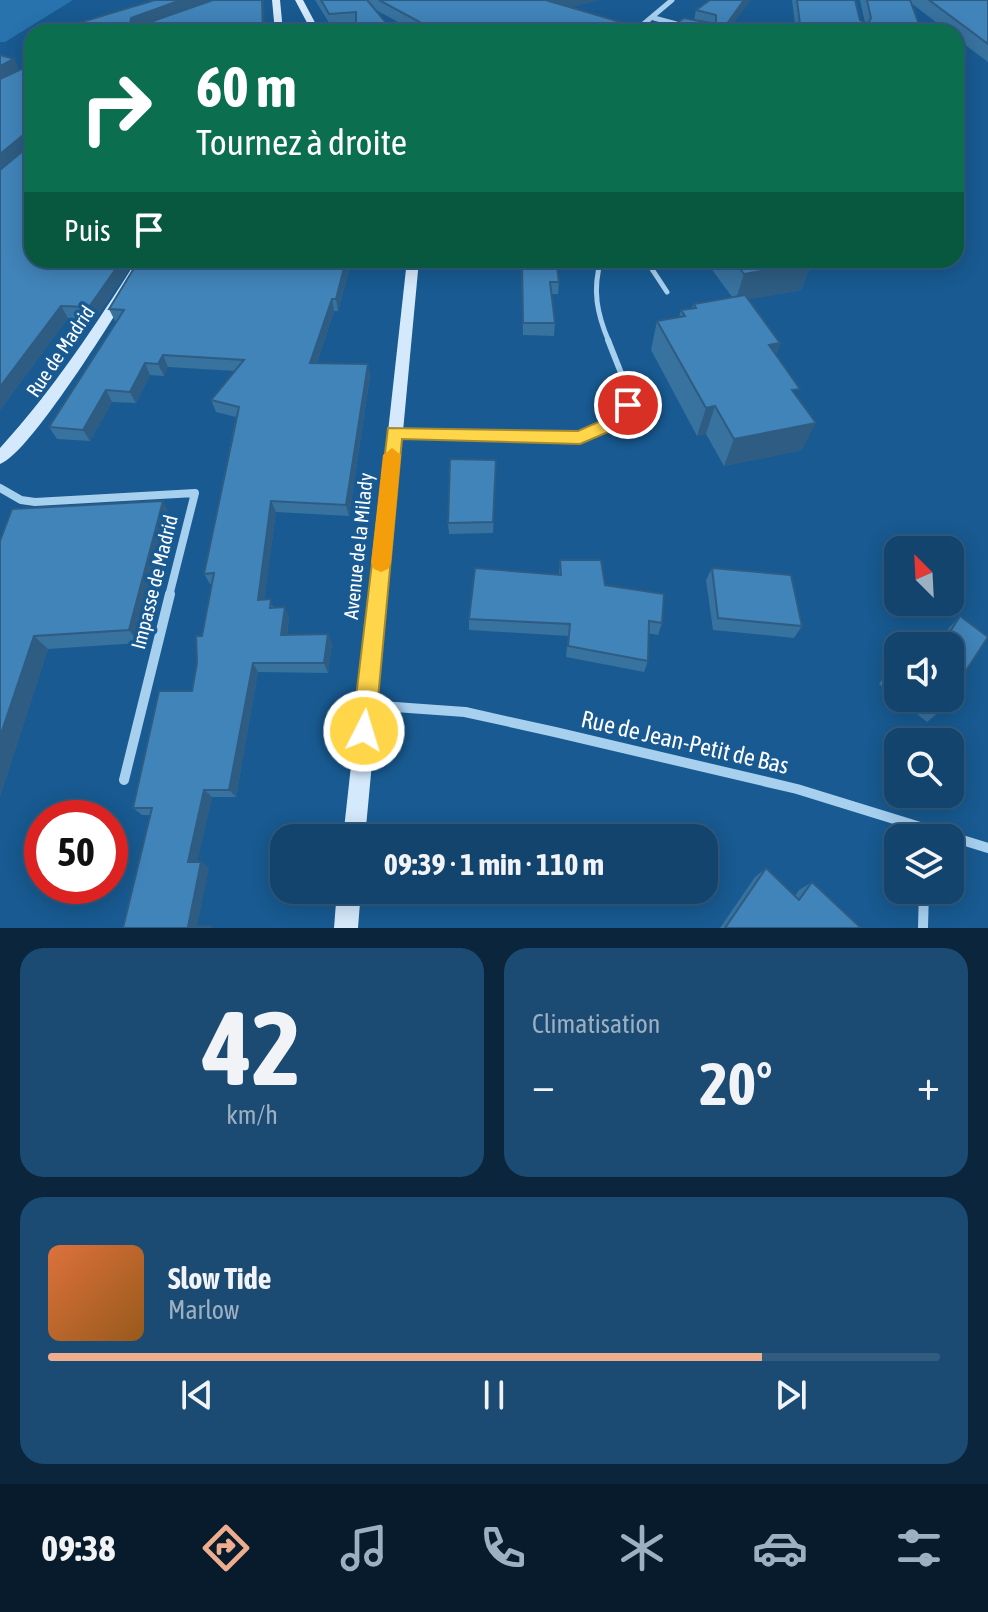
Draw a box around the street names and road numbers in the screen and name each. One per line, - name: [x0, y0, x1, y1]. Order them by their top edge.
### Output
- street label: Rue de Madrid: [21, 301, 99, 401]
- street label: Avenue de la Milady: [339, 472, 377, 620]
- street label: Impasse de Madrid: [126, 512, 182, 652]
- street label: Rue de Jean-Petit de Bas: [579, 705, 791, 779]

